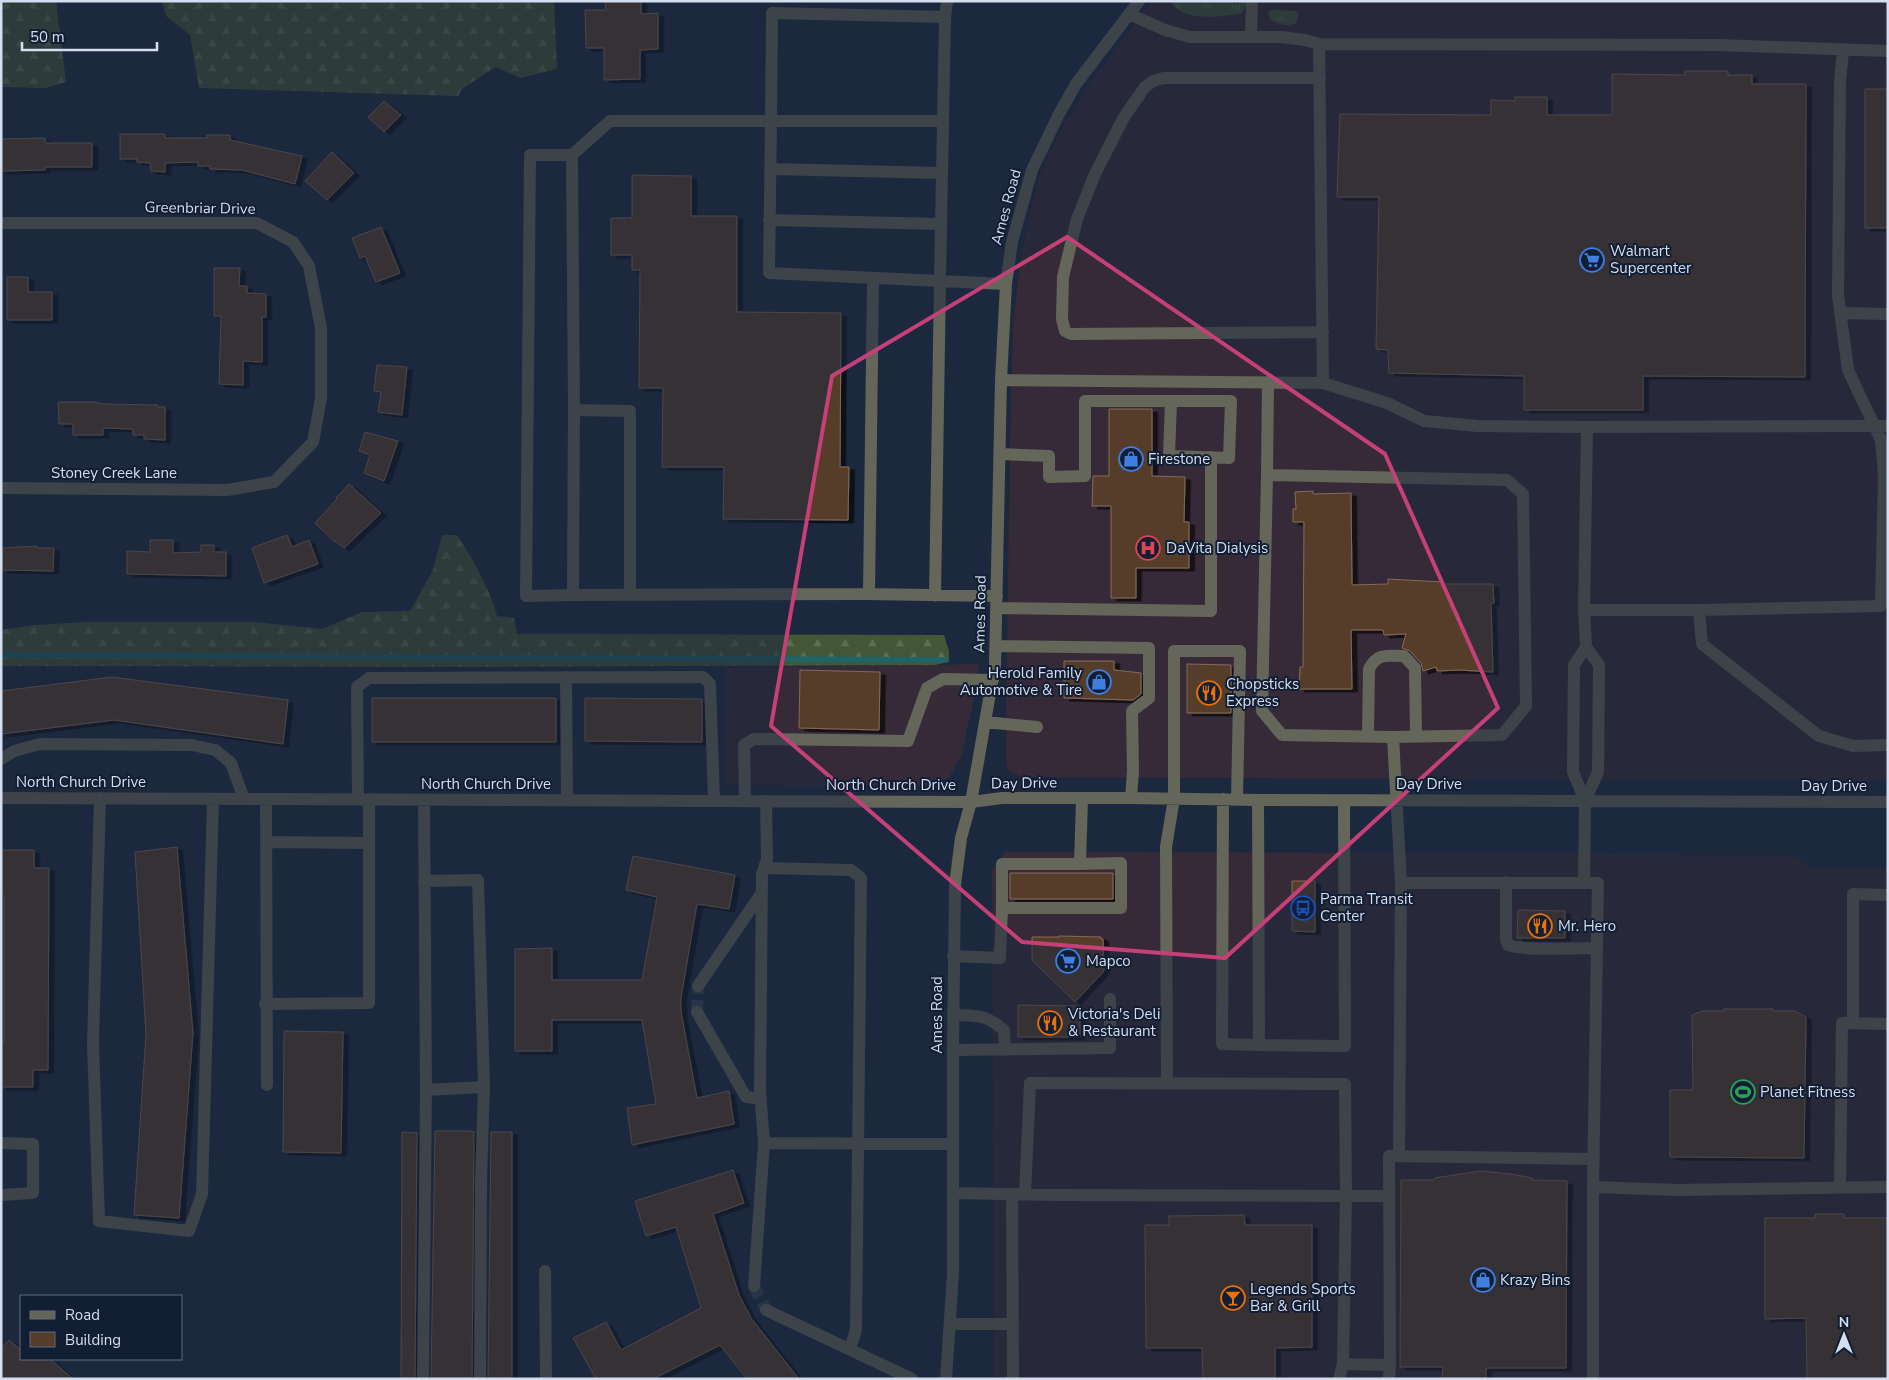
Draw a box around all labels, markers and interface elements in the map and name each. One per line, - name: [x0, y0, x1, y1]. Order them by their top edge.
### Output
- scale bar: [22, 20, 158, 52]
- text: 50 m: [30, 27, 65, 47]
- street label: Ames Road: [986, 167, 1026, 247]
- street label: Greenbriar Drive: [144, 197, 256, 219]
- place label: Walmart Supercenter: [1610, 241, 1692, 278]
- supermarket icon: Walmart Supercenter: [1579, 247, 1605, 273]
- shop icon: Firestone: [1118, 446, 1144, 472]
- place label: Firestone: [1148, 449, 1210, 469]
- street label: Stoney Creek Lane: [51, 463, 177, 483]
- hospital icon: DaVita Dialysis: [1135, 535, 1161, 561]
- place label: DaVita Dialysis: [1166, 538, 1268, 558]
- street label: Ames Road: [969, 575, 991, 653]
- place label: Herold Family Automotive & Tire: [960, 663, 1082, 700]
- shop icon: Herold Family Automotive & Tire: [1086, 669, 1112, 695]
- place label: Chopsticks Express: [1226, 674, 1299, 711]
- restaurant icon: Chopsticks Express: [1196, 680, 1222, 706]
- street label: North Church Drive: [16, 772, 146, 792]
- street label: Day Drive: [991, 772, 1057, 794]
- street label: North Church Drive: [421, 774, 551, 794]
- street label: Day Drive: [1396, 774, 1462, 794]
- street label: North Church Drive: [826, 775, 956, 795]
- street label: Day Drive: [1801, 776, 1867, 796]
- place label: Parma Transit Center: [1320, 889, 1413, 926]
- bus stop icon: Parma Transit Center: [1290, 895, 1316, 921]
- restaurant icon: Mr. Hero: [1527, 913, 1553, 939]
- place label: Mr. Hero: [1558, 916, 1616, 936]
- supermarket icon: Mapco: [1055, 948, 1081, 974]
- place label: Mapco: [1086, 951, 1131, 971]
- street label: Ames Road: [927, 976, 947, 1054]
- place label: Victoria's Deli & Restaurant: [1067, 1004, 1161, 1041]
- restaurant icon: Victoria's Deli & Restaurant: [1037, 1010, 1063, 1036]
- sports icon: Planet Fitness: [1730, 1079, 1756, 1105]
- place label: Planet Fitness: [1760, 1082, 1855, 1102]
- shop icon: Krazy Bins: [1470, 1267, 1496, 1293]
- place label: Krazy Bins: [1500, 1270, 1570, 1290]
- place label: Legends Sports Bar & Grill: [1250, 1279, 1356, 1316]
- bar icon: Legends Sports Bar & Grill: [1220, 1285, 1246, 1311]
- legend: [20, 1295, 182, 1360]
- text: Road: [65, 1305, 100, 1325]
- north arrow: [1819, 1310, 1869, 1360]
- text: N: [1839, 1313, 1849, 1332]
- text: Building: [65, 1330, 121, 1350]

